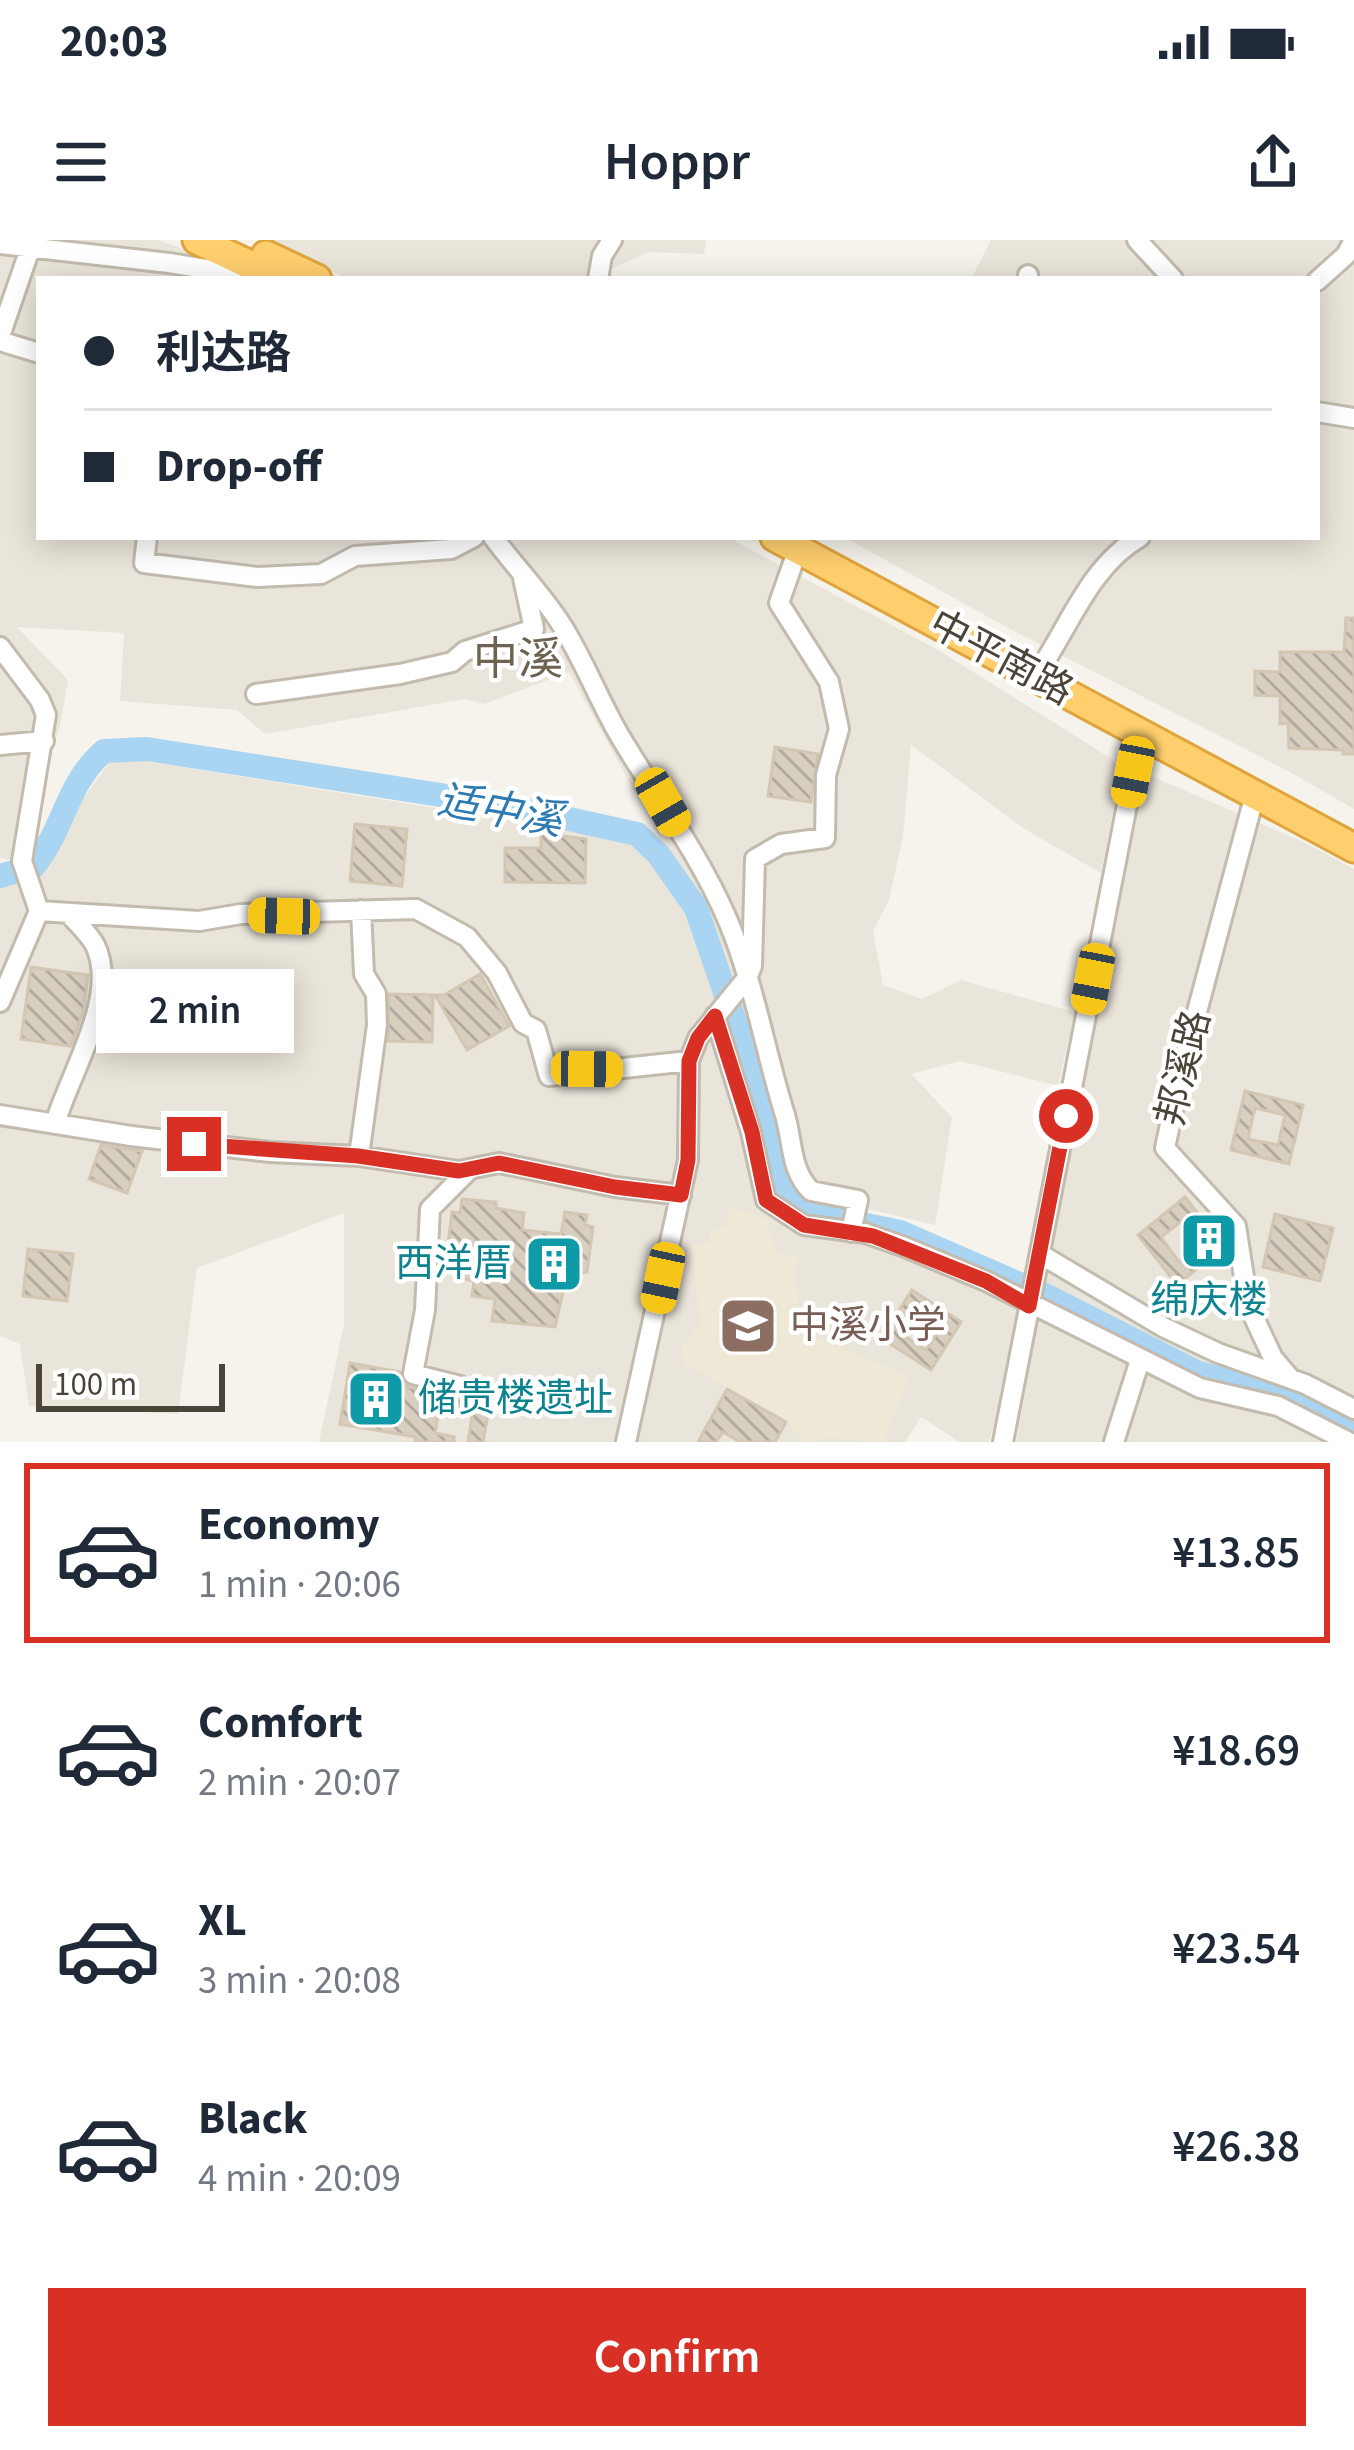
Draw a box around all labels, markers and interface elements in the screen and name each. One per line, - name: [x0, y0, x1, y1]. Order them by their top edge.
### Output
- text: 20:03: [60, 10, 169, 74]
- text: Hoppr: [604, 124, 750, 201]
- icon: menu: [48, 129, 114, 195]
- icon: share: [1240, 129, 1306, 195]
- text: 利达路: [156, 322, 291, 386]
- text: Drop-off: [156, 435, 322, 499]
- street label: 中平南路: [919, 597, 1083, 719]
- district label: 中溪: [473, 628, 563, 692]
- car: [1108, 733, 1158, 811]
- car: [629, 762, 697, 842]
- water label: 适中溪: [433, 771, 571, 852]
- car: [247, 897, 321, 935]
- car: [1068, 940, 1118, 1018]
- callout: 2 min: [95, 970, 293, 1054]
- text: 2 min: [149, 983, 241, 1039]
- street label: 邦溪路: [1143, 1004, 1225, 1132]
- car: [551, 1050, 623, 1088]
- route start: [1039, 1089, 1093, 1143]
- route end: [167, 1117, 221, 1171]
- building icon: 绵庆楼: [1178, 1210, 1240, 1272]
- building icon: 西洋厝: [523, 1233, 585, 1295]
- place label: 西洋厝: [395, 1236, 512, 1292]
- car: [638, 1239, 688, 1317]
- place label: 绵庆楼: [1150, 1273, 1268, 1329]
- school or university icon: 中溪小学: [717, 1295, 779, 1357]
- place label: 中溪小学: [790, 1298, 946, 1354]
- scale bar: [36, 1358, 225, 1411]
- text: 100 m: [54, 1361, 137, 1408]
- building icon: 储贵楼遗址: [345, 1368, 407, 1430]
- place label: 储贵楼遗址: [418, 1371, 613, 1427]
- text: Economy: [198, 1493, 380, 1557]
- icon: car: [54, 1499, 162, 1607]
- text: ¥13.85: [1172, 1521, 1300, 1585]
- text: 1 min · 20:06: [198, 1557, 401, 1613]
- text: Comfort: [198, 1691, 363, 1755]
- icon: car: [54, 1697, 162, 1805]
- text: ¥18.69: [1172, 1719, 1300, 1783]
- text: 2 min · 20:07: [198, 1755, 401, 1811]
- text: XL: [198, 1889, 247, 1953]
- icon: car: [54, 1895, 162, 2003]
- text: ¥23.54: [1172, 1917, 1300, 1981]
- text: 3 min · 20:08: [198, 1953, 401, 2009]
- text: Black: [198, 2087, 308, 2151]
- icon: car: [54, 2093, 162, 2201]
- text: ¥26.38: [1172, 2115, 1300, 2179]
- text: 4 min · 20:09: [198, 2151, 401, 2207]
- button: Confirm: [48, 2288, 1306, 2426]

